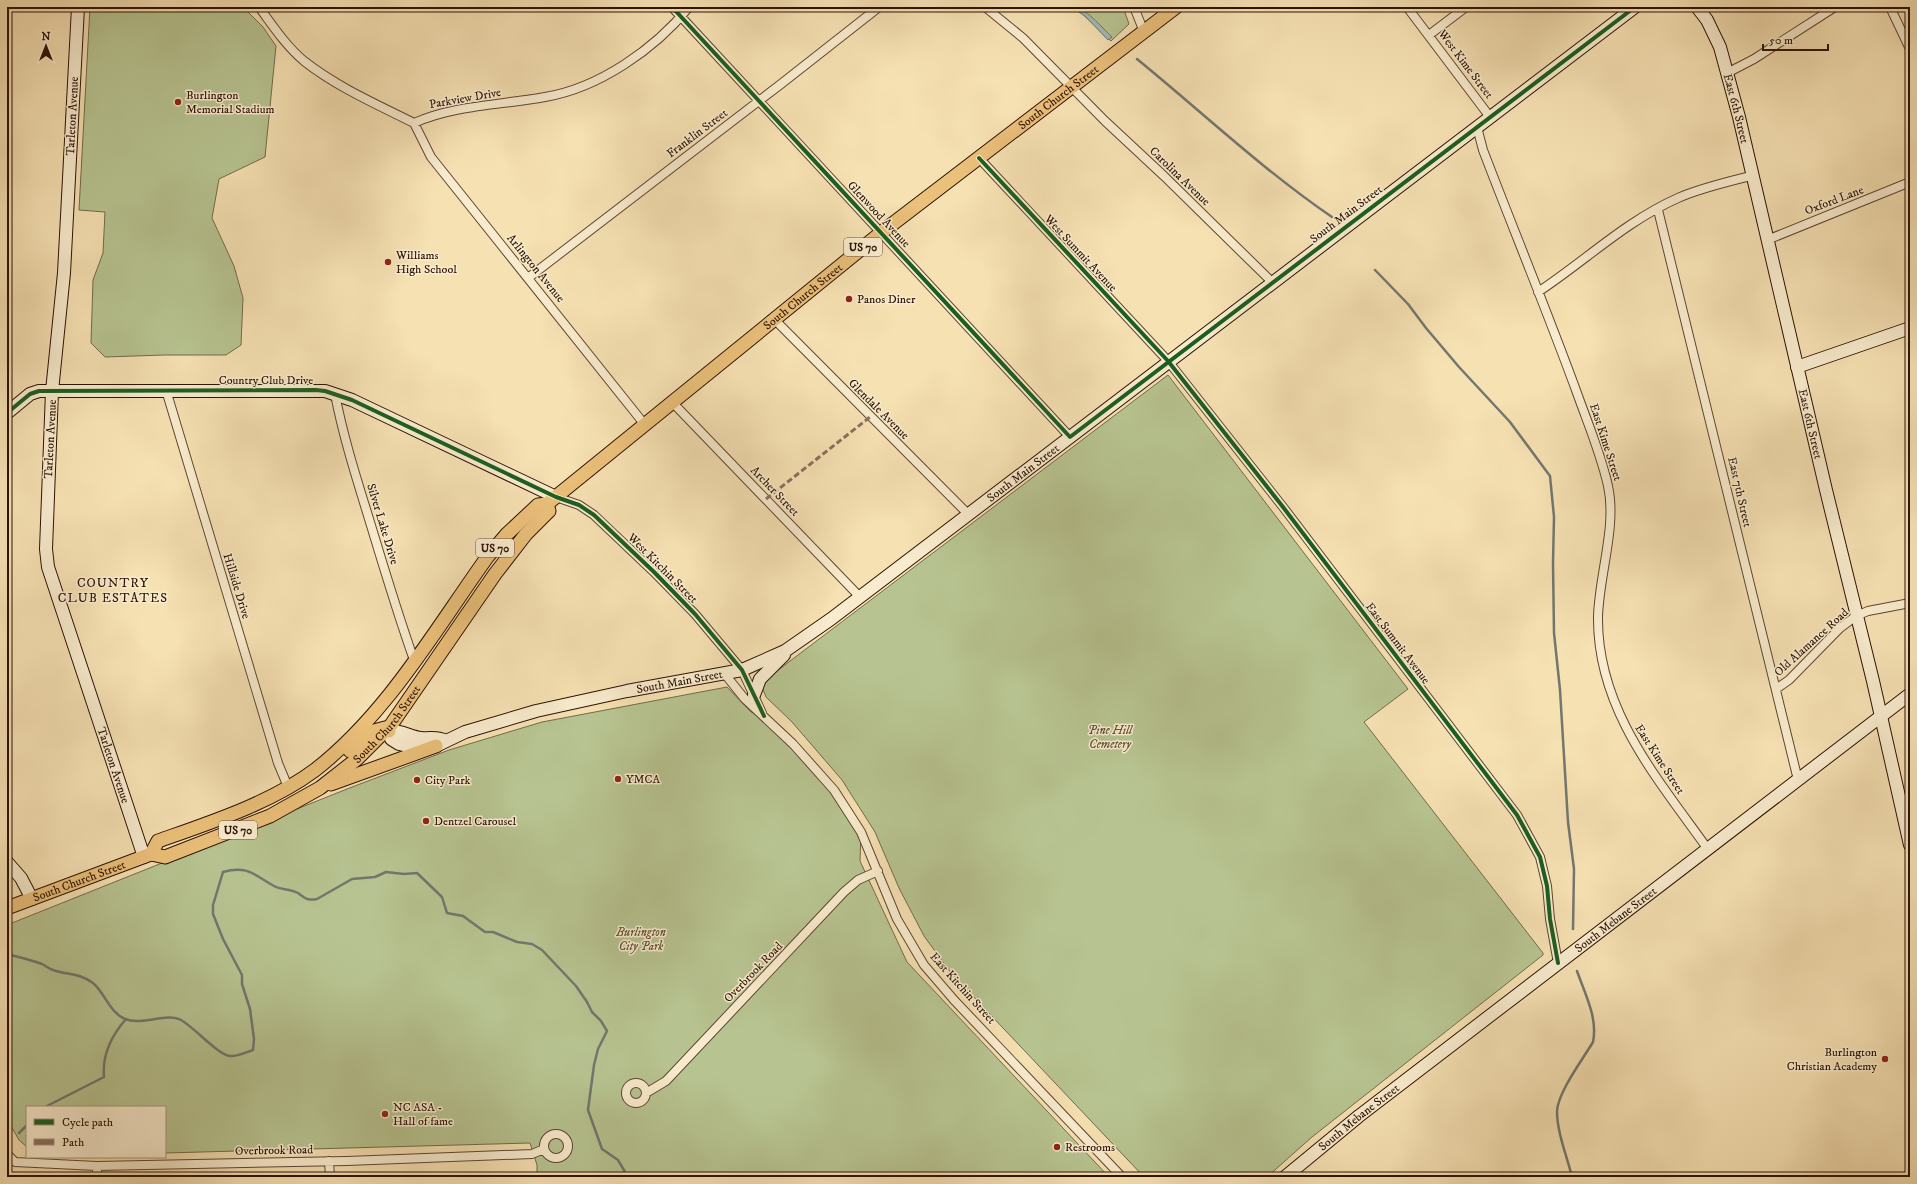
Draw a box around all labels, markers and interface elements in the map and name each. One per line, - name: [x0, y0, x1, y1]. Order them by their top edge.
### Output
- north arrow: [26, 26, 66, 66]
- street label: West Kime Street: [1434, 26, 1496, 102]
- scale bar: [1763, 26, 1828, 52]
- text: N: [41, 30, 51, 44]
- text: 50 m: [1769, 33, 1793, 48]
- street label: South Church Street: [1015, 62, 1102, 133]
- street label: East 6th Street: [1720, 72, 1752, 145]
- street label: Tarleton Avenue: [63, 76, 82, 156]
- street label: Parkview Drive: [428, 85, 502, 112]
- place label: Burlington Memorial Stadium: [186, 88, 274, 117]
- marker: Burlington Memorial Stadium: [173, 97, 183, 107]
- street label: Franklin Street: [664, 106, 731, 161]
- street label: Carolina Avenue: [1146, 144, 1213, 209]
- street label: Glenwood Avenue: [844, 178, 913, 251]
- street label: South Main Street: [1307, 182, 1386, 247]
- street label: Oxford Lane: [1803, 182, 1866, 219]
- street label: West Summit Avenue: [1040, 211, 1120, 295]
- street label: Arlington Avenue: [503, 231, 568, 306]
- road number: US 70: [844, 238, 882, 256]
- place label: Williams High School: [395, 248, 457, 277]
- marker: Williams High School: [383, 257, 393, 267]
- street label: South Church Street: [760, 260, 846, 333]
- place label: Panos Diner: [857, 292, 916, 307]
- marker: Panos Diner: [844, 294, 854, 304]
- street label: Country Club Drive: [219, 373, 313, 388]
- street label: Glendale Avenue: [845, 376, 912, 443]
- street label: East 6th Street: [1795, 388, 1826, 461]
- street label: Tarleton Avenue: [41, 399, 60, 479]
- street label: East Kime Street: [1586, 402, 1625, 483]
- street label: South Main Street: [984, 441, 1063, 506]
- street label: East 7th Street: [1724, 456, 1755, 529]
- street label: Archer Street: [747, 463, 802, 520]
- street label: Silver Lake Drive: [363, 482, 402, 567]
- street label: West Kitchin Street: [624, 529, 701, 607]
- road number: US 70: [476, 539, 514, 557]
- street label: Hillside Drive: [219, 552, 254, 621]
- district label: COUNTRY CLUB ESTATES: [58, 575, 168, 606]
- street label: East Summit Avenue: [1362, 600, 1433, 687]
- street label: Old Alamance Road: [1771, 605, 1852, 680]
- street label: South Main Street: [635, 667, 724, 697]
- street label: South Church Street: [350, 683, 424, 767]
- street label: East Kime Street: [1631, 721, 1688, 797]
- park label: Pine Hill Cemetery: [1088, 723, 1134, 752]
- street label: Tarleton Avenue: [94, 725, 133, 805]
- place label: YMCA: [626, 772, 660, 787]
- place label: City Park: [425, 773, 471, 788]
- marker: YMCA: [613, 774, 623, 784]
- marker: City Park: [412, 775, 422, 785]
- place label: Dentzel Carousel: [434, 814, 516, 829]
- marker: Dentzel Carousel: [421, 816, 431, 826]
- road number: US 70: [219, 821, 257, 839]
- street label: South Church Street: [31, 857, 128, 906]
- street label: South Mebane Street: [1572, 884, 1660, 956]
- park label: Burlington City Park: [615, 925, 666, 954]
- street label: Overbrook Road: [721, 939, 786, 1006]
- street label: East Kitchin Street: [927, 949, 999, 1027]
- place label: Burlington Christian Academy: [1787, 1045, 1878, 1074]
- marker: Burlington Christian Academy: [1880, 1054, 1890, 1064]
- street label: South Mebane Street: [1316, 1081, 1403, 1154]
- place label: NC ASA - Hall of fame: [393, 1100, 453, 1129]
- legend: [26, 1106, 166, 1158]
- marker: NC ASA - Hall of fame: [380, 1109, 390, 1119]
- text: Cycle path: [62, 1115, 114, 1130]
- text: Path: [62, 1135, 85, 1150]
- place label: Restrooms: [1065, 1140, 1115, 1155]
- street label: Overbrook Road: [235, 1142, 313, 1159]
- marker: Restrooms: [1052, 1142, 1062, 1152]

